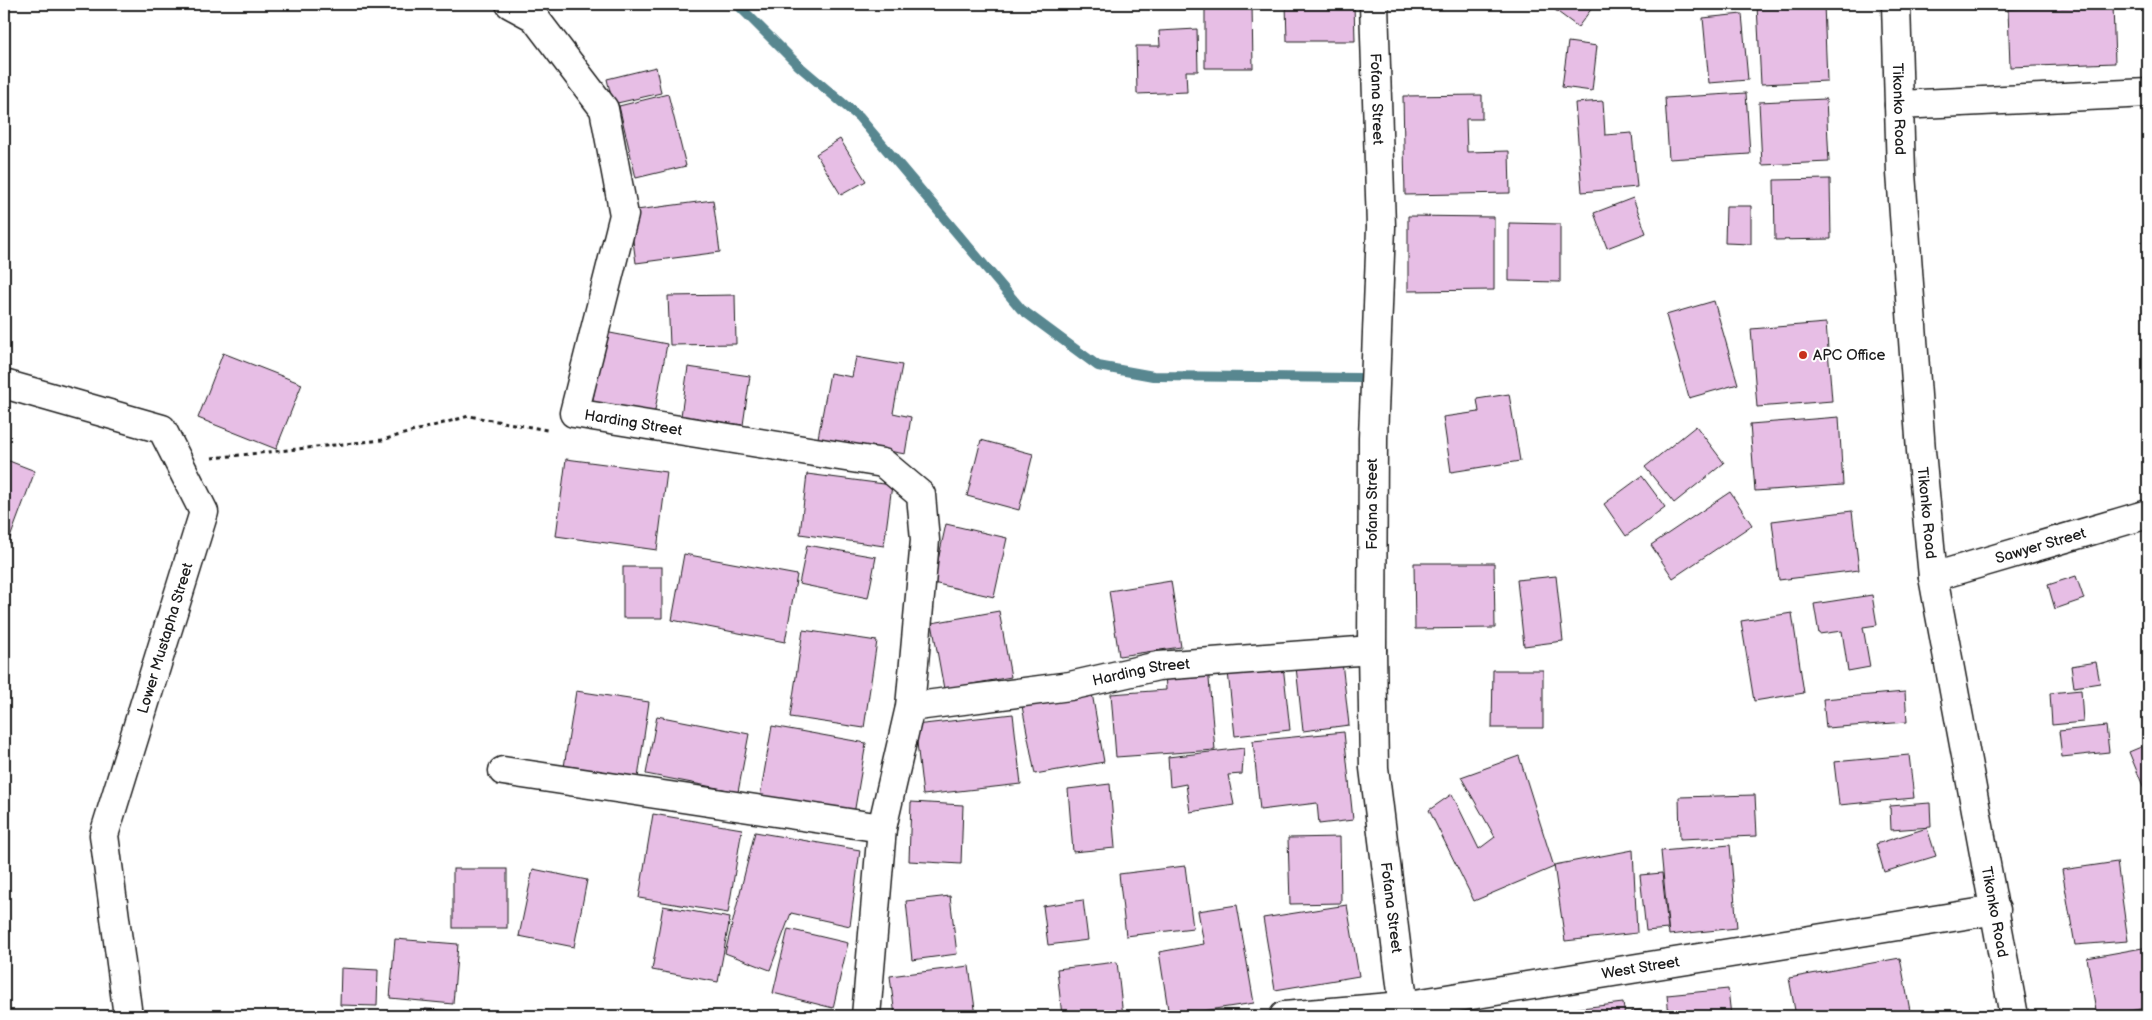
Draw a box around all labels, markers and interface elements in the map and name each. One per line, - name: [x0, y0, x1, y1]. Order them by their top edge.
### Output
- street label: Fofana Street: [1366, 53, 1387, 145]
- street label: Tikonko Road: [1888, 63, 1909, 155]
- place label: APC Office: [1813, 346, 1885, 365]
- marker: APC Office: [1797, 349, 1809, 361]
- street label: Harding Street: [583, 406, 684, 440]
- street label: Fofana Street: [1363, 458, 1382, 550]
- street label: Tikonko Road: [1913, 466, 1940, 560]
- street label: Sawyer Street: [1993, 524, 2088, 568]
- street label: Lower Mustapha Street: [133, 560, 198, 716]
- street label: Harding Street: [1091, 655, 1191, 691]
- street label: Fofana Street: [1376, 861, 1406, 955]
- street label: Tikonko Road: [1977, 865, 2012, 959]
- street label: West Street: [1600, 952, 1681, 984]

